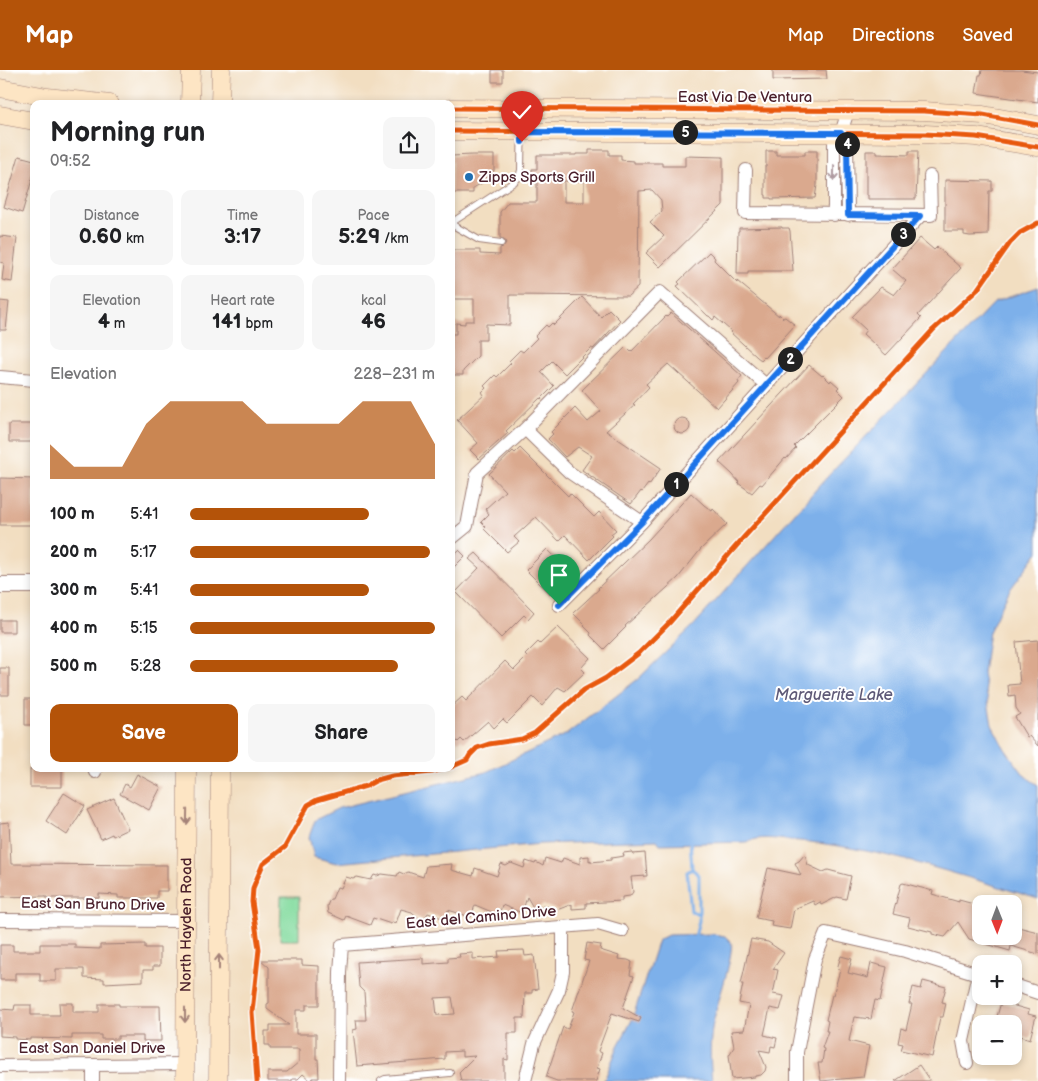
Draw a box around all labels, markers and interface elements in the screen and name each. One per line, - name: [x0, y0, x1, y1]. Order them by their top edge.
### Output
- text: Map: [25, 21, 73, 50]
- text: Map: [788, 25, 824, 46]
- text: Directions: [852, 25, 934, 46]
- text: Saved: [962, 25, 1013, 46]
- street label: East Via De Ventura: [678, 88, 812, 107]
- pin: [501, 91, 543, 142]
- icon: check: [508, 98, 536, 126]
- text: Morning run: [50, 116, 205, 149]
- button: share: [383, 117, 435, 169]
- pin: 5: [672, 120, 698, 144]
- text: 5: [681, 124, 690, 141]
- pin: 4: [834, 132, 860, 156]
- text: 4: [843, 136, 852, 153]
- text: 09:52: [50, 152, 91, 171]
- one-way arrow: [829, 164, 839, 180]
- place label: Zipps Sports Grill: [478, 168, 595, 187]
- marker: Zipps Sports Grill: [463, 171, 475, 183]
- text: Distance: [84, 207, 139, 224]
- text: Time: [227, 207, 258, 224]
- text: Pace: [358, 207, 389, 224]
- pin: 3: [890, 222, 916, 246]
- text: 0.60: [79, 224, 122, 249]
- text: 3:17: [224, 224, 261, 249]
- text: 5:29: [338, 224, 380, 249]
- text: 3: [899, 226, 908, 243]
- text: km: [122, 230, 144, 247]
- text: /km: [380, 230, 409, 247]
- text: Elevation: [82, 292, 141, 309]
- text: Heart rate: [210, 292, 275, 309]
- text: kcal: [361, 292, 386, 309]
- text: 4: [98, 309, 110, 334]
- text: 141: [212, 309, 242, 334]
- text: 46: [361, 309, 386, 334]
- text: m: [110, 315, 125, 332]
- text: bpm: [242, 315, 273, 332]
- pin: 2: [778, 346, 802, 372]
- text: 2: [786, 351, 795, 368]
- text: Elevation: [50, 365, 117, 384]
- text: 228–231 m: [354, 365, 435, 384]
- pin: 1: [664, 472, 688, 496]
- text: 1: [674, 476, 679, 493]
- text: 100 m: [50, 505, 95, 524]
- text: 5:41: [130, 505, 158, 524]
- text: 200 m: [50, 543, 97, 562]
- text: 5:17: [130, 543, 156, 562]
- pin: [538, 554, 580, 605]
- icon: arrive: [545, 561, 573, 589]
- text: 300 m: [50, 581, 97, 600]
- text: 5:41: [130, 581, 158, 600]
- text: 400 m: [50, 619, 97, 638]
- text: 5:15: [130, 619, 158, 638]
- text: 500 m: [50, 657, 97, 676]
- text: 5:28: [130, 657, 161, 676]
- water label: Marguerite Lake: [775, 686, 893, 705]
- button: Save: [50, 704, 238, 762]
- button: Share: [248, 704, 435, 762]
- one-way arrow: [182, 809, 192, 825]
- street label: North Hayden Road: [177, 858, 196, 992]
- street label: East San Bruno Drive: [21, 894, 166, 915]
- north arrow: [972, 895, 1022, 945]
- map controls: [972, 895, 1022, 1065]
- street label: East del Camino Drive: [405, 901, 557, 934]
- one-way arrow: [214, 955, 224, 971]
- button: +: [972, 955, 1022, 1005]
- one-way arrow: [180, 1006, 190, 1023]
- button: −: [972, 1015, 1022, 1065]
- street label: East San Daniel Drive: [19, 1039, 166, 1058]

